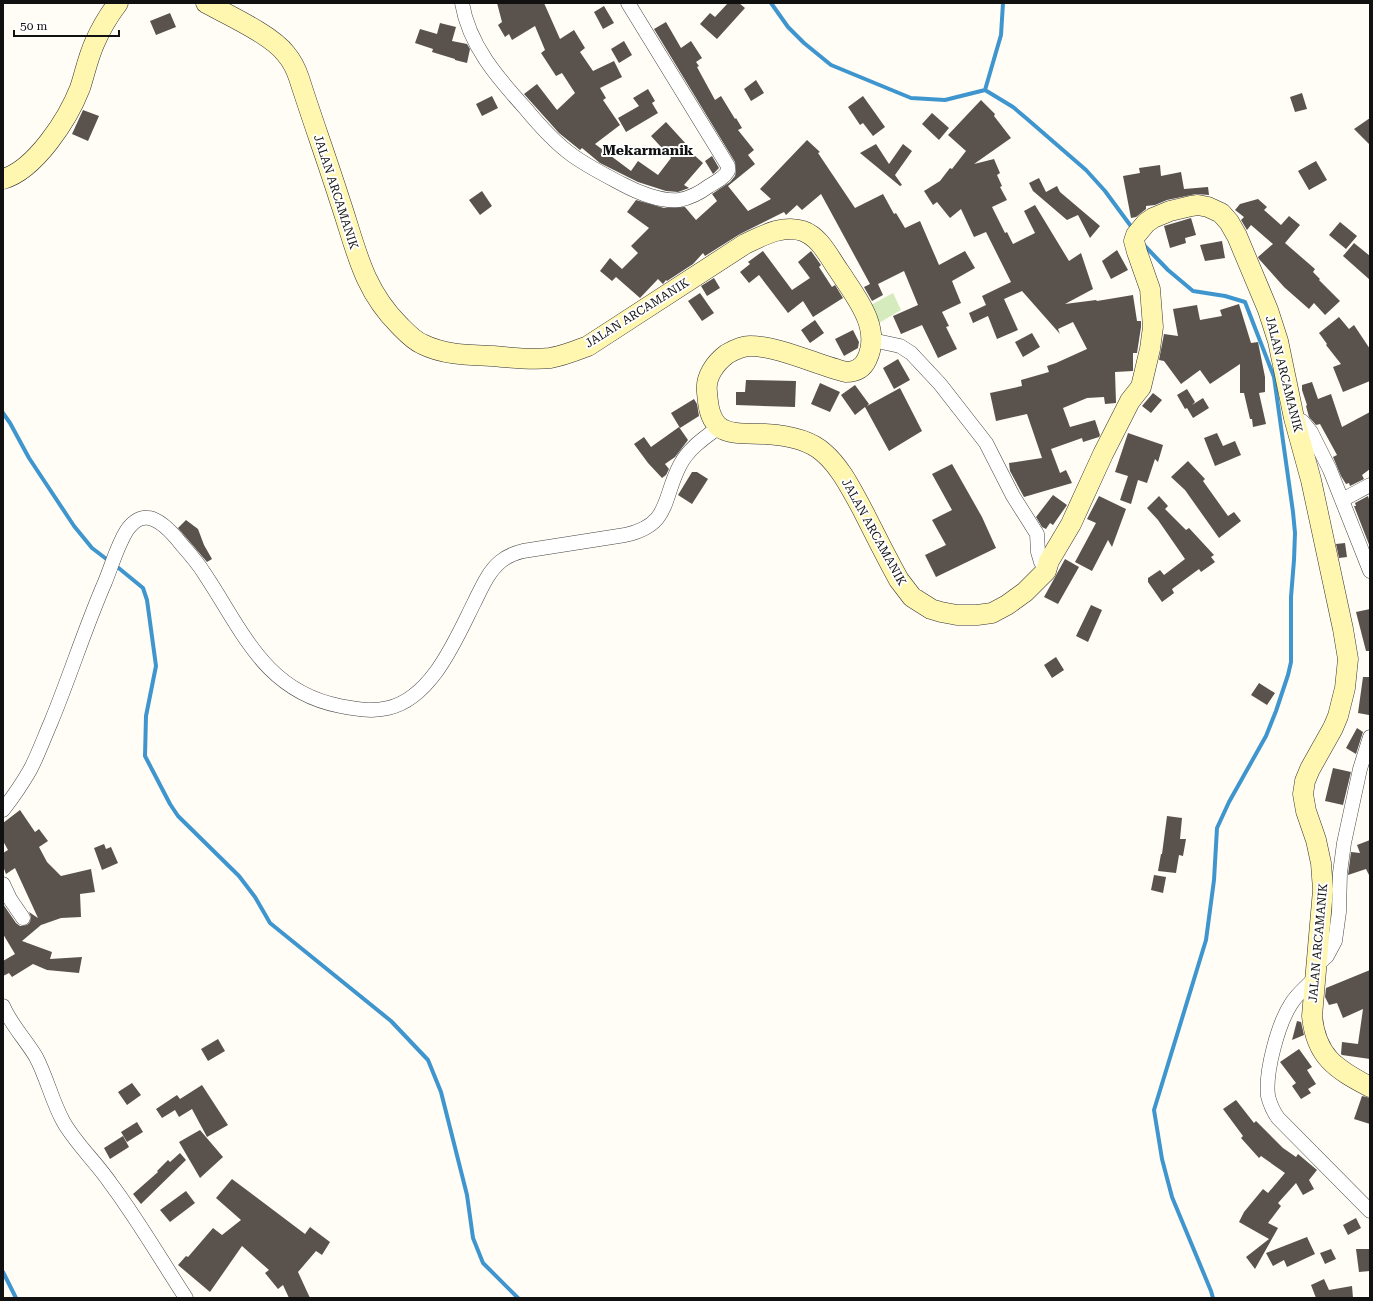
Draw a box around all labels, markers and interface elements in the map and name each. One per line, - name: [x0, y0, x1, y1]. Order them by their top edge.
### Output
- scale bar: [14, 12, 119, 38]
- text: 50 m: [20, 19, 47, 33]
- street label: JALAN ARCAMANIK: [311, 133, 361, 251]
- district label: Mekarmanik: [602, 142, 694, 158]
- street label: JALAN ARCAMANIK: [583, 275, 692, 351]
- street label: JALAN ARCAMANIK: [1263, 314, 1305, 434]
- street label: JALAN ARCAMANIK: [839, 476, 909, 588]
- street label: JALAN ARCAMANIK: [1306, 883, 1330, 1003]

